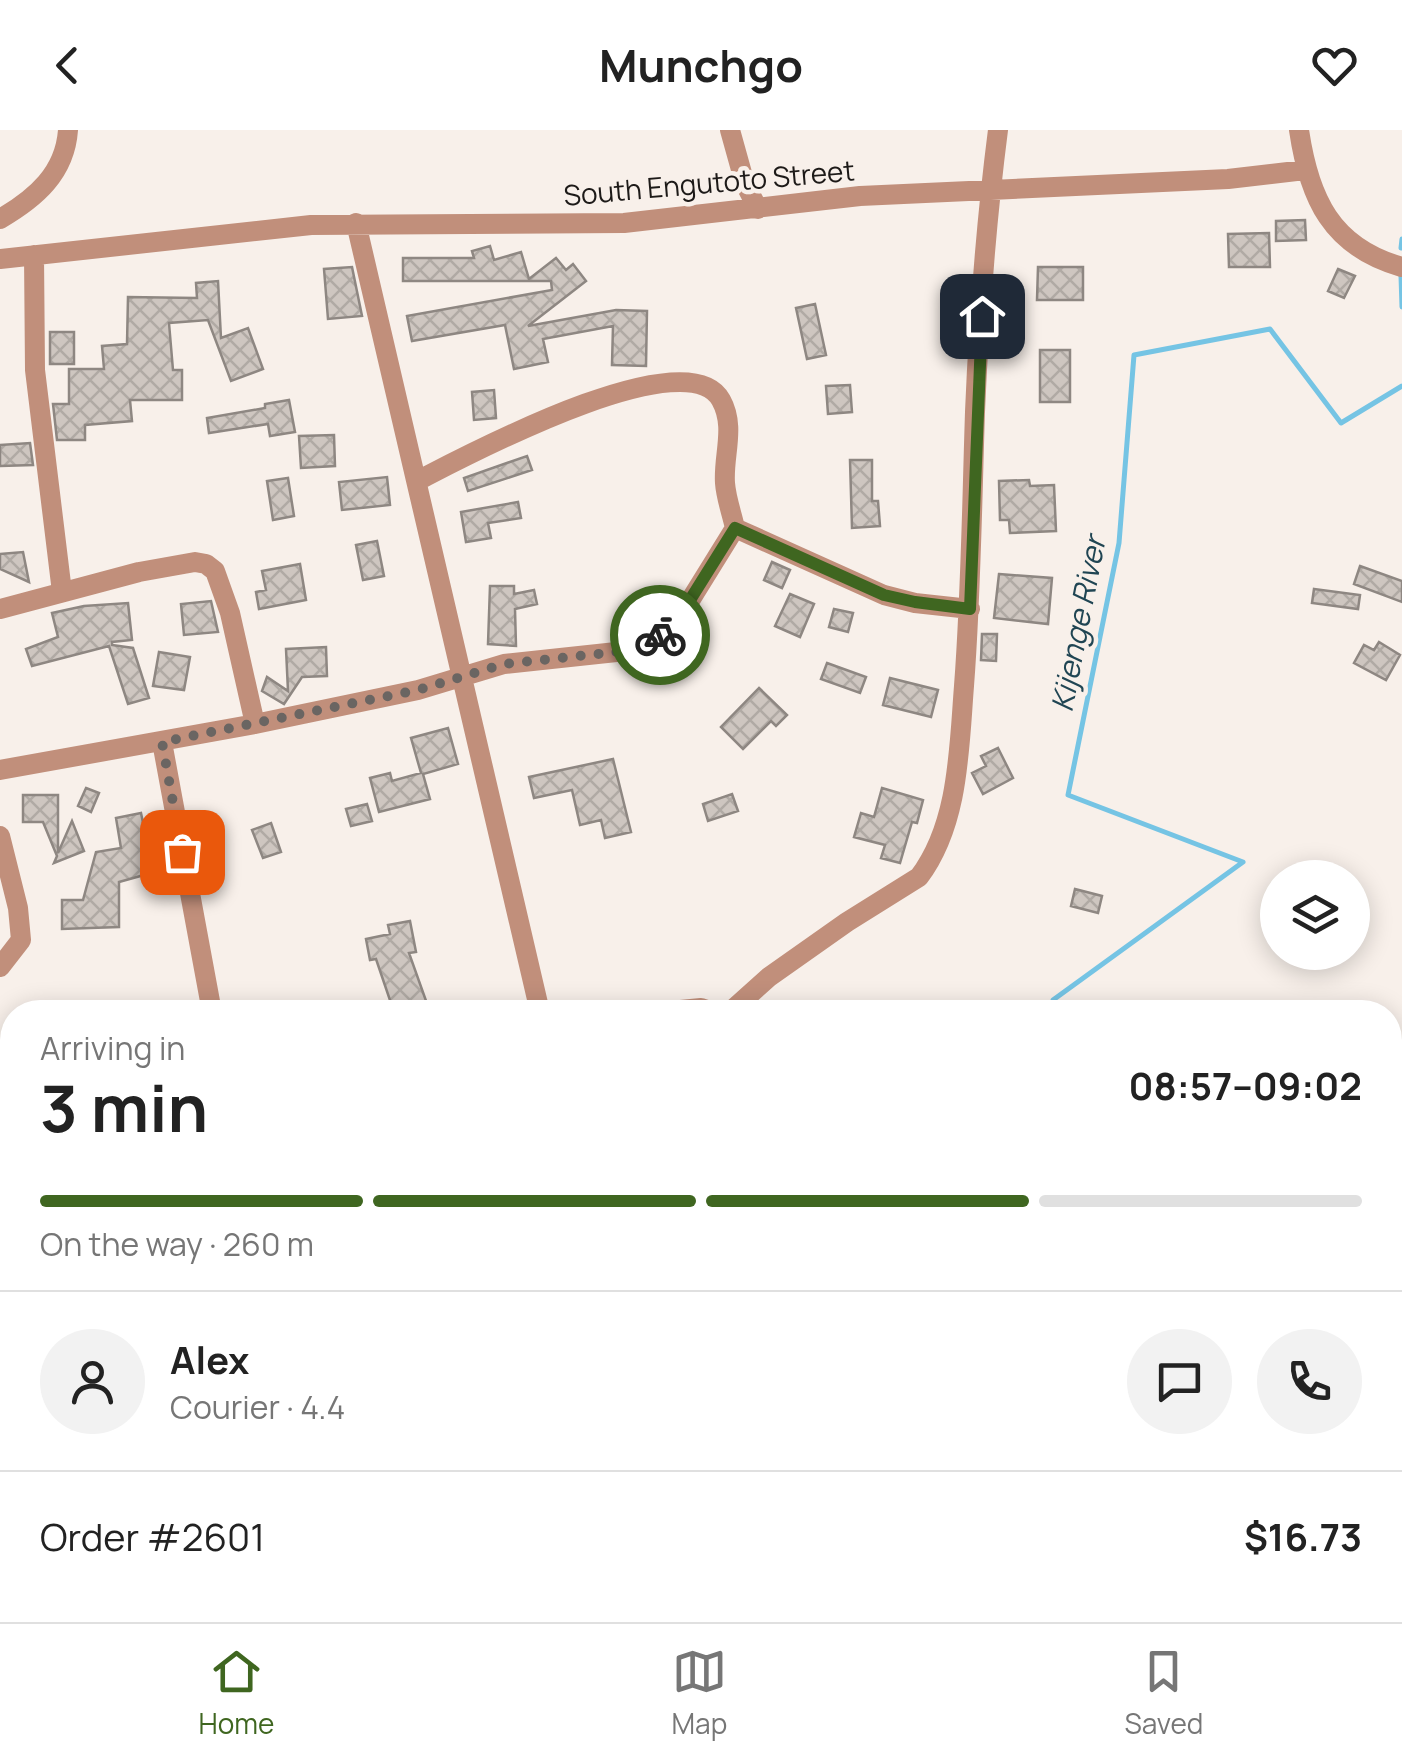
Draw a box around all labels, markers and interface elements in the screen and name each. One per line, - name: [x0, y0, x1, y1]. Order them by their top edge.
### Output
- text: Munchgo: [599, 34, 803, 96]
- icon: back: [40, 38, 95, 93]
- icon: heart: [1307, 38, 1362, 93]
- street label: South Engutoto Street: [562, 150, 856, 214]
- pin: [940, 274, 1025, 359]
- icon: home: [955, 289, 1010, 344]
- water label: Kijenge River: [1040, 529, 1115, 715]
- courier: [610, 585, 710, 685]
- icon: bike: [633, 608, 688, 663]
- pin: [140, 810, 225, 895]
- icon: bag: [155, 825, 210, 880]
- map controls: [1260, 860, 1370, 970]
- button: layers: [1260, 860, 1370, 970]
- text: Arriving in: [40, 1026, 185, 1070]
- text: 08:57–09:02: [1129, 1059, 1362, 1111]
- text: 3 min: [40, 1063, 208, 1152]
- text: On the way · 260 m: [40, 1222, 314, 1266]
- button: person: [40, 1329, 145, 1434]
- button: chat: [1127, 1329, 1232, 1434]
- button: phone: [1257, 1329, 1362, 1434]
- text: Alex: [170, 1333, 249, 1385]
- text: Courier · 4.4: [170, 1385, 345, 1429]
- text: Order #2601: [40, 1510, 265, 1562]
- text: $16.73: [1244, 1510, 1362, 1562]
- tab: Home: [199, 1644, 274, 1742]
- tab: Map: [672, 1644, 727, 1742]
- tab: Saved: [1124, 1644, 1203, 1742]

